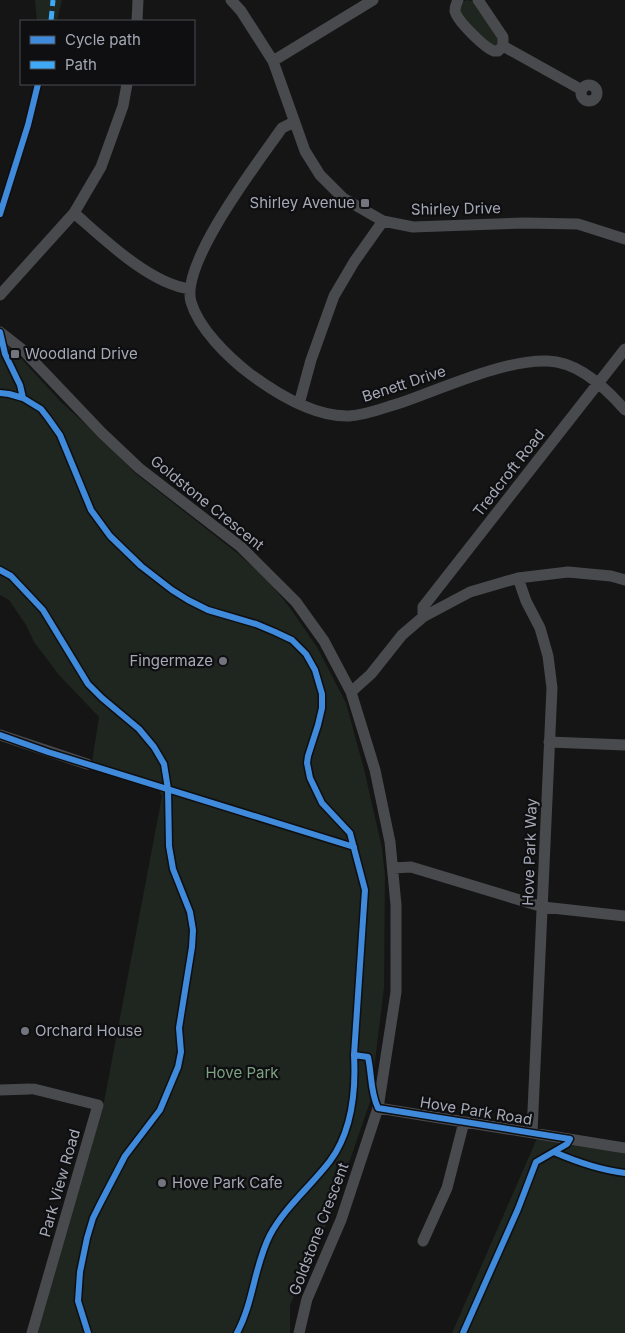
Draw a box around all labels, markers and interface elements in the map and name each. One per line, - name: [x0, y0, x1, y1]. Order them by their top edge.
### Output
- legend: [20, 20, 195, 85]
- text: Cycle path: [65, 30, 141, 49]
- text: Path: [65, 55, 97, 74]
- place label: Shirley Avenue: [250, 193, 355, 212]
- marker: Shirley Avenue: [359, 197, 371, 209]
- street label: Shirley Drive: [411, 198, 501, 219]
- place label: Woodland Drive: [25, 344, 138, 363]
- marker: Woodland Drive: [9, 348, 21, 360]
- street label: Benett Drive: [360, 361, 448, 406]
- street label: Tredcroft Road: [469, 425, 549, 520]
- street label: Goldstone Crescent: [147, 451, 268, 554]
- place label: Fingermaze: [129, 651, 213, 670]
- marker: Fingermaze: [217, 655, 229, 667]
- street label: Hove Park Way: [518, 797, 541, 906]
- place label: Orchard House: [35, 1021, 142, 1040]
- marker: Orchard House: [19, 1025, 31, 1037]
- park label: Hove Park: [205, 1063, 279, 1082]
- street label: Hove Park Road: [419, 1092, 534, 1129]
- street label: Park View Road: [35, 1127, 84, 1239]
- street label: Goldstone Crescent: [284, 1160, 353, 1298]
- place label: Hove Park Cafe: [172, 1173, 283, 1192]
- marker: Hove Park Cafe: [156, 1177, 168, 1189]

